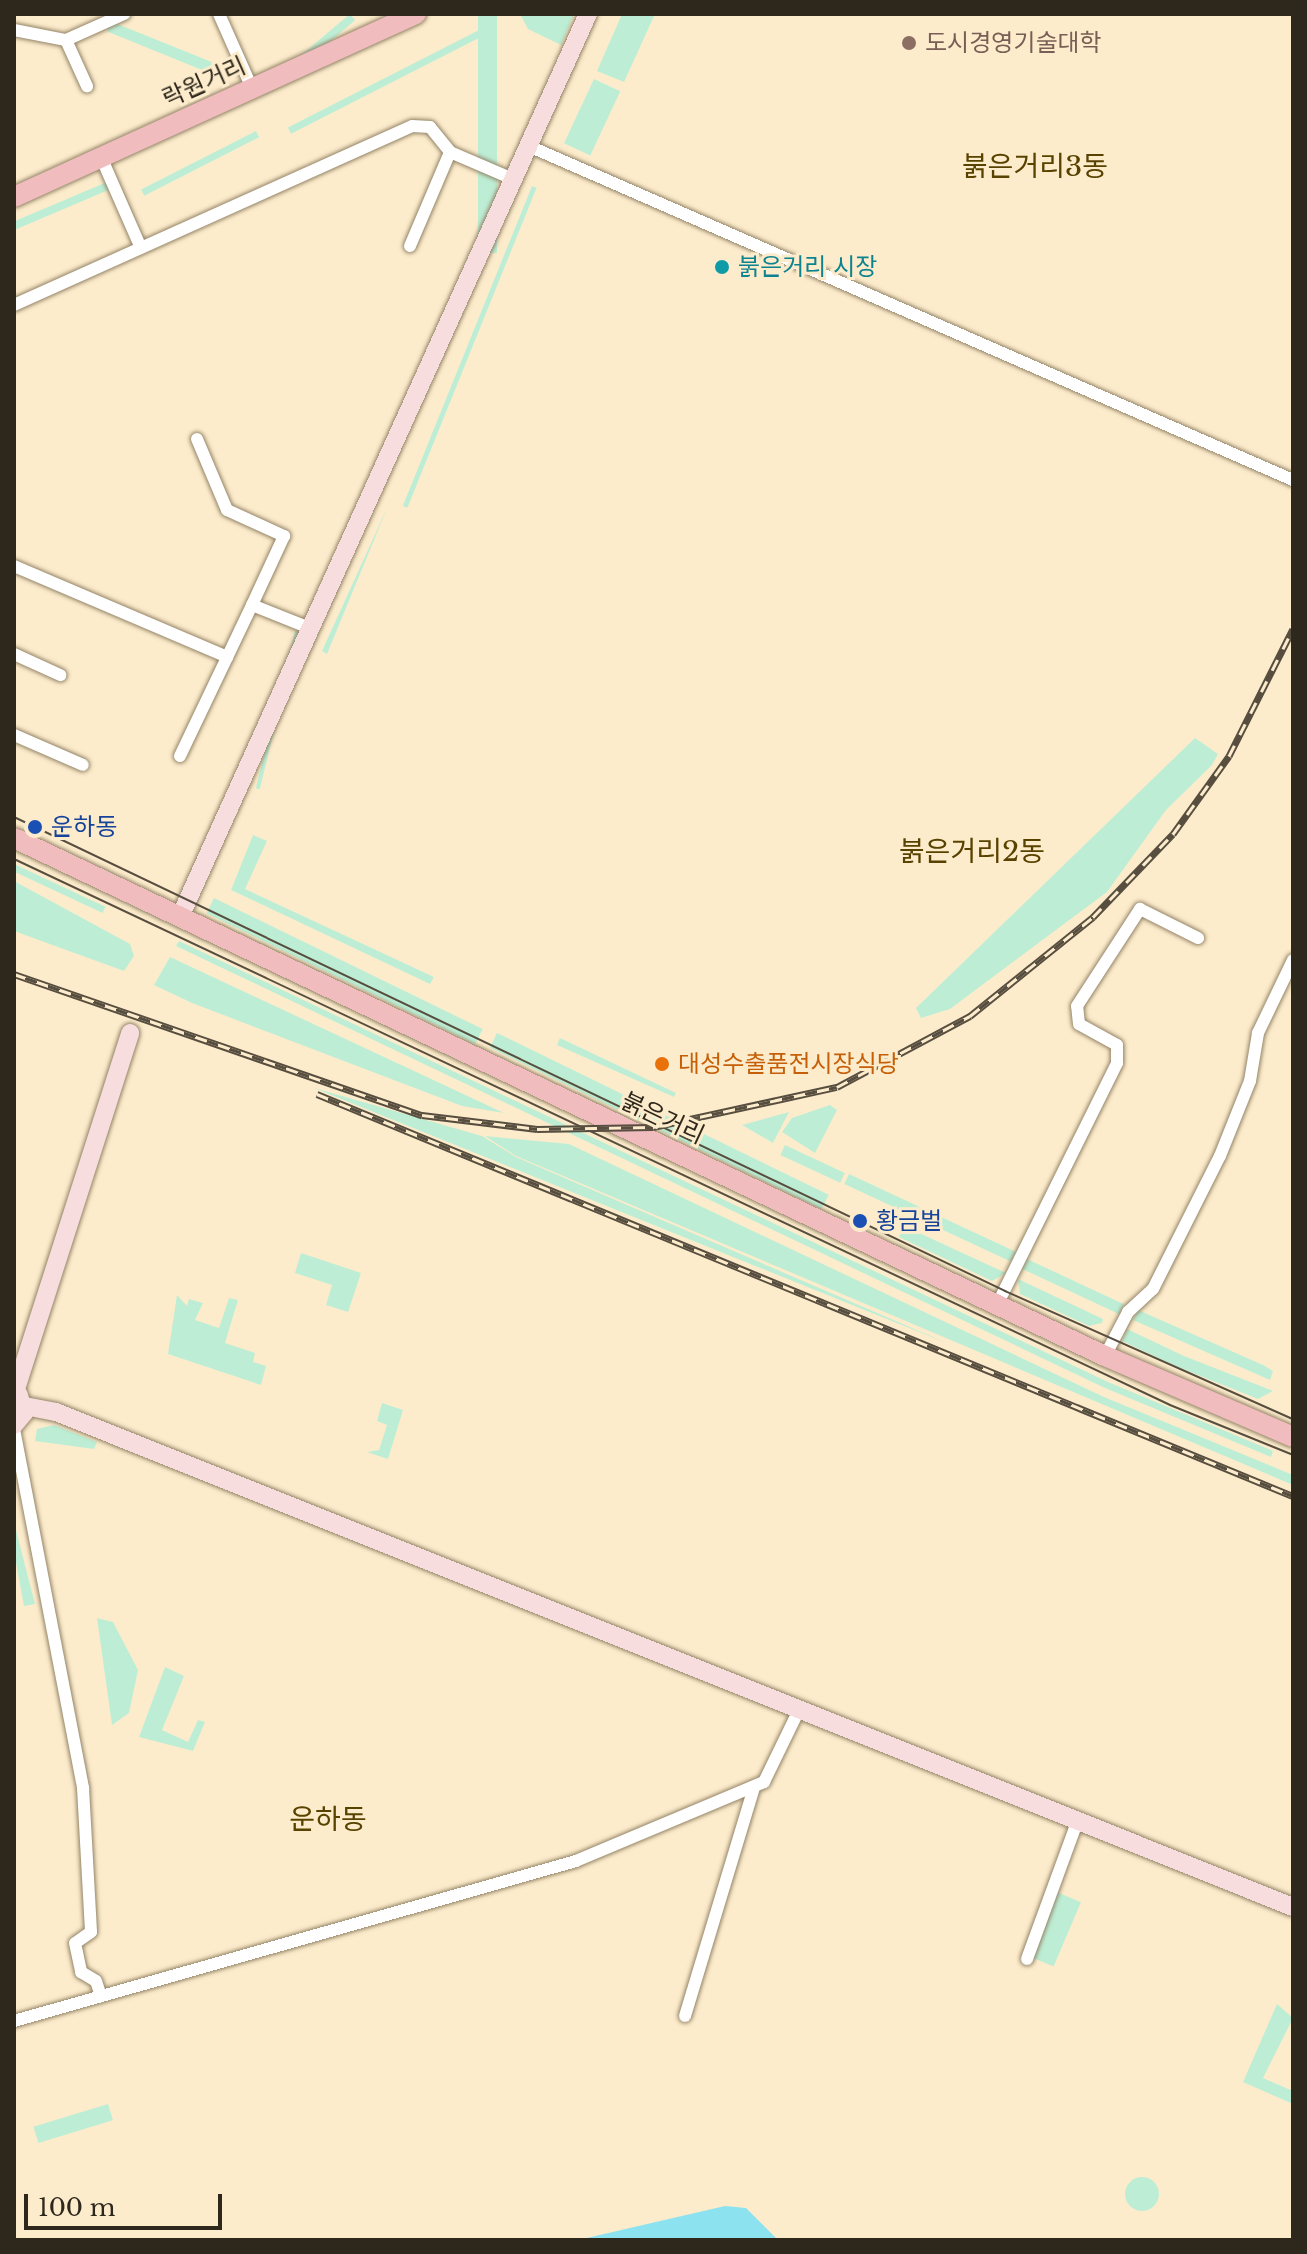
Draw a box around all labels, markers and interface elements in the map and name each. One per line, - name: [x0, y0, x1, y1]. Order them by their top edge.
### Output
- place label: 도시경영기술대학: [925, 29, 1102, 57]
- marker: 도시경영기술대학: [900, 34, 918, 52]
- street label: 락원거리: [158, 51, 250, 113]
- district label: 붉은거리3동: [962, 150, 1108, 184]
- place label: 붉은거리 시장: [738, 253, 877, 281]
- marker: 붉은거리 시장: [713, 258, 731, 276]
- place label: 운하동: [51, 813, 117, 841]
- marker: 운하동: [26, 818, 44, 836]
- district label: 붉은거리2동: [899, 835, 1045, 869]
- place label: 대성수출품전시장식당: [678, 1050, 899, 1078]
- marker: 대성수출품전시장식당: [653, 1055, 671, 1073]
- street label: 붉은거리: [617, 1086, 709, 1150]
- place label: 황금벌: [876, 1207, 942, 1235]
- marker: 황금벌: [851, 1212, 869, 1230]
- district label: 운하동: [289, 1803, 367, 1837]
- scale bar: [28, 2178, 226, 2228]
- text: 100 m: [38, 2193, 116, 2222]

